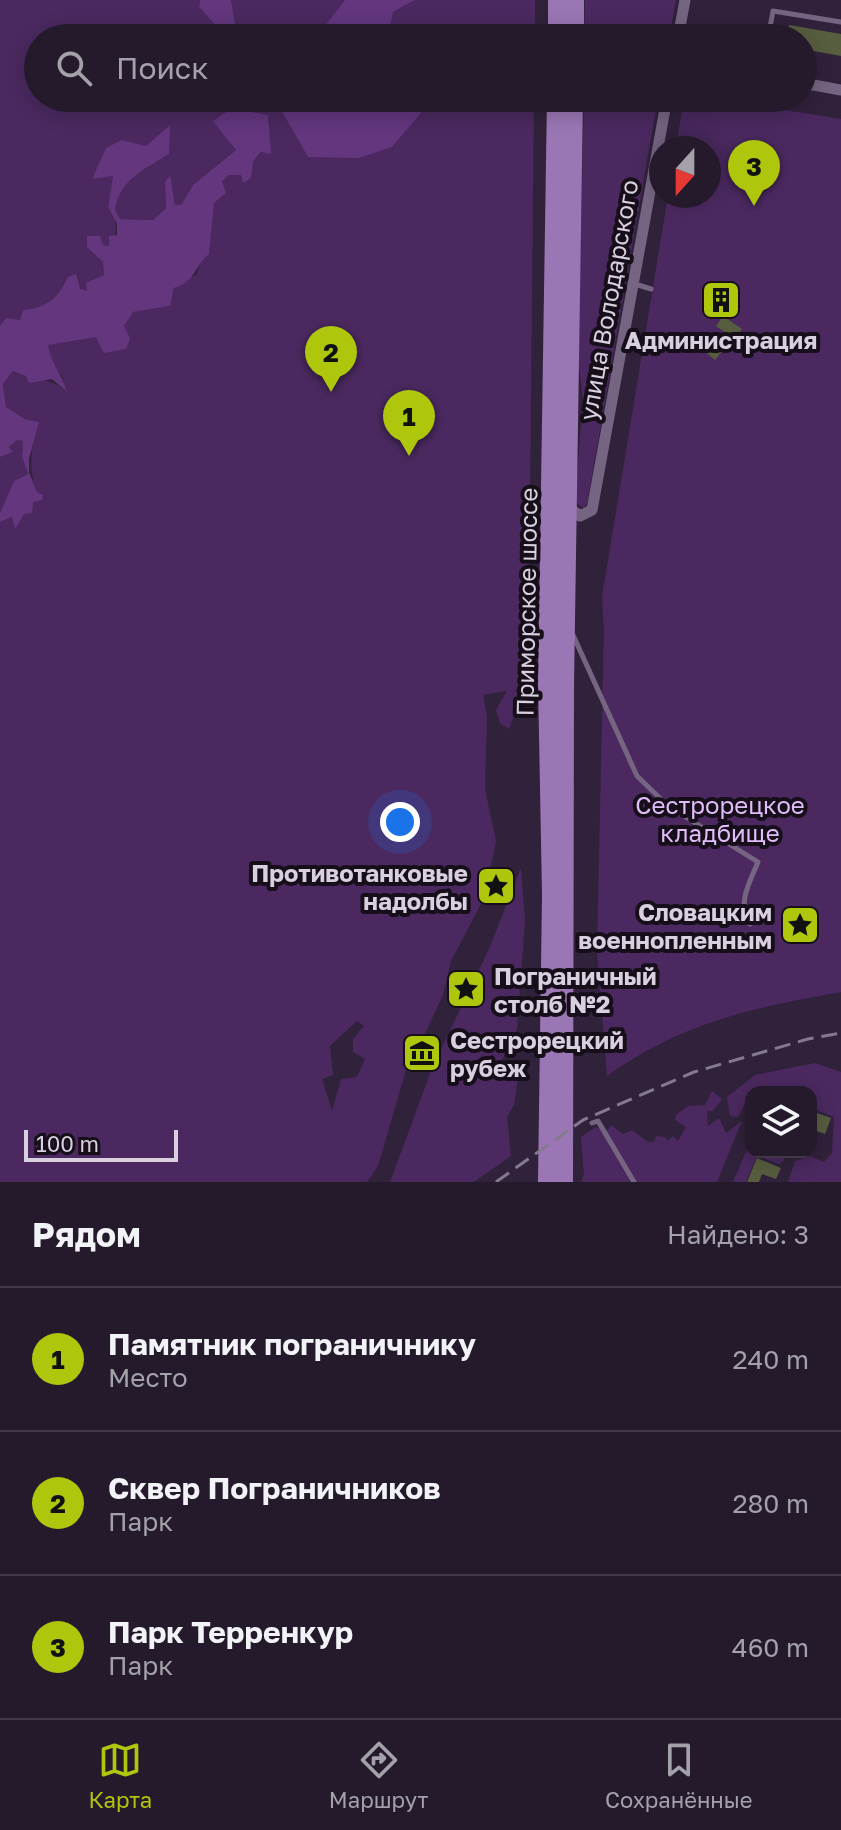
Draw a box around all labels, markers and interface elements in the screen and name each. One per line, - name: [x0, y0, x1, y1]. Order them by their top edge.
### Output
- search box: [24, 24, 817, 112]
- icon: search: [52, 46, 96, 90]
- text: Поиск: [116, 50, 208, 86]
- north arrow: [649, 136, 721, 208]
- pin: 3: [728, 140, 780, 206]
- street label: улица Володарского: [573, 177, 643, 423]
- building icon: Администрация: [700, 279, 742, 321]
- place label: Администрация: [625, 325, 817, 354]
- pin: 2: [305, 326, 357, 392]
- pin: 1: [383, 390, 435, 456]
- street label: Приморское шоссе: [510, 488, 542, 716]
- park label: Сестрорецкое кладбище: [635, 790, 805, 847]
- your location: [380, 802, 420, 842]
- place label: Противотанковые надолбы: [251, 858, 468, 915]
- place icon: Противотанковые надолбы: [475, 865, 517, 907]
- place label: Словацким военнопленным: [578, 897, 772, 954]
- place icon: Словацким военнопленным: [779, 904, 821, 946]
- place label: Пограничный столб №2: [494, 961, 657, 1018]
- place icon: Пограничный столб №2: [445, 968, 487, 1010]
- place label: Сестрорецкий рубеж: [450, 1025, 624, 1082]
- museum icon: Сестрорецкий рубеж: [401, 1032, 443, 1074]
- map controls: [745, 1086, 817, 1158]
- button: layers: [745, 1086, 817, 1158]
- scale bar: [24, 1126, 178, 1162]
- text: 100 m: [36, 1130, 99, 1157]
- text: Рядом: [32, 1214, 141, 1254]
- text: Найдено: 3: [667, 1219, 809, 1250]
- text: Памятник пограничнику: [108, 1326, 476, 1362]
- text: 1: [51, 1344, 65, 1375]
- text: 240 m: [732, 1344, 809, 1375]
- text: Место: [108, 1362, 188, 1393]
- text: Сквер Пограничников: [108, 1470, 441, 1506]
- text: 2: [50, 1488, 66, 1519]
- text: 280 m: [732, 1488, 809, 1519]
- text: Парк: [108, 1506, 173, 1537]
- text: Парк Терренкур: [108, 1614, 353, 1650]
- text: 3: [50, 1632, 66, 1663]
- text: 460 m: [732, 1632, 809, 1663]
- text: Парк: [108, 1650, 173, 1681]
- tab: Карта: [88, 1738, 152, 1813]
- tab: Маршрут: [329, 1738, 428, 1813]
- tab: Сохранённые: [605, 1738, 753, 1813]

